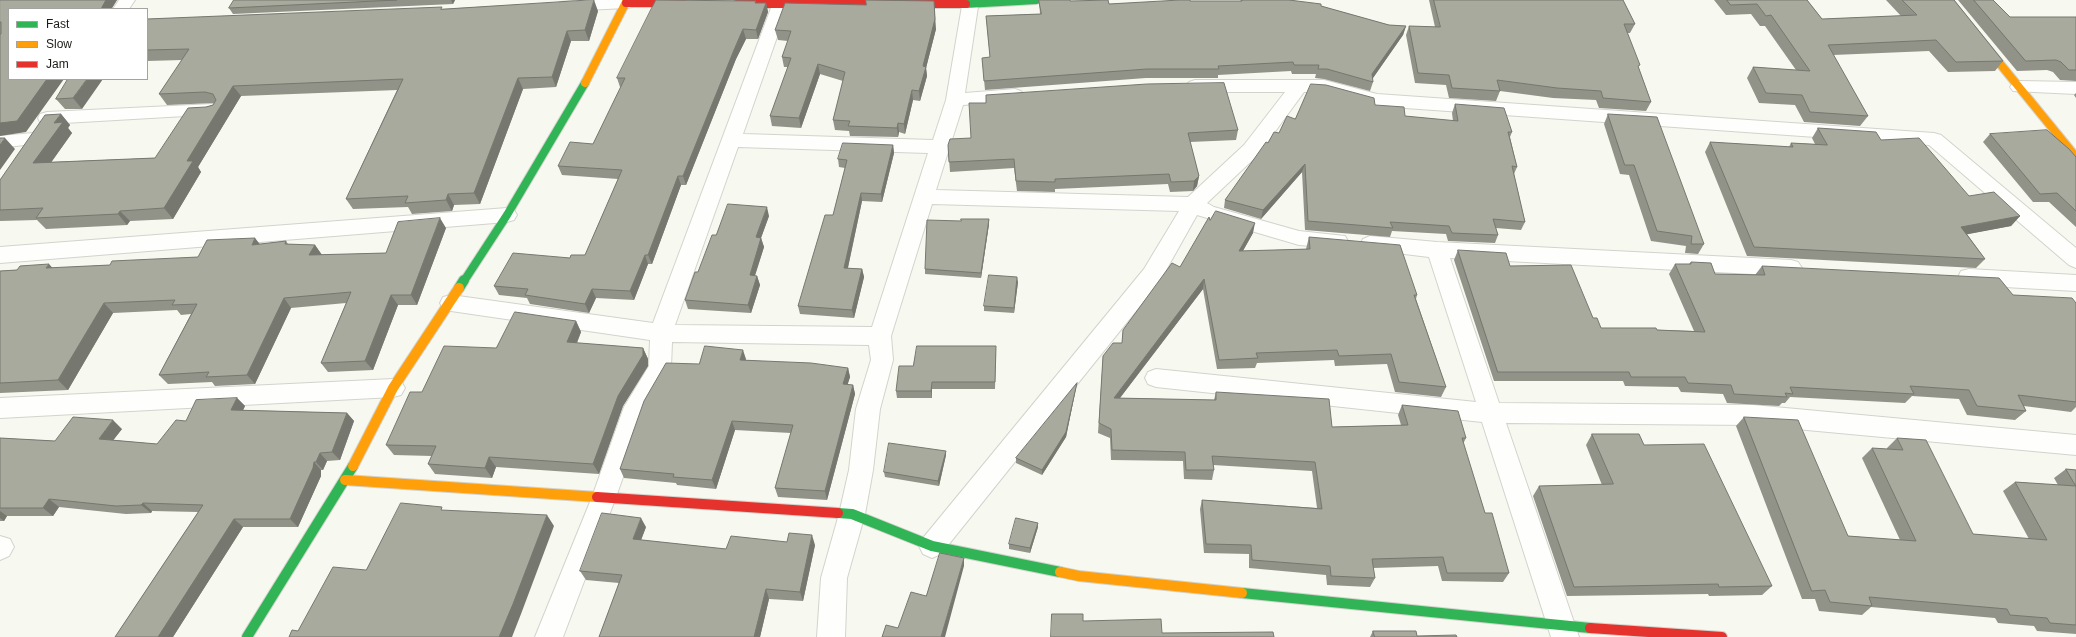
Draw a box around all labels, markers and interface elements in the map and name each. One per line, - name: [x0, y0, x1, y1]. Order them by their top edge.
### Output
- legend: [8, 8, 148, 80]
- text: Fast: [46, 17, 69, 31]
- text: Slow: [46, 37, 72, 51]
- text: Jam: [46, 57, 69, 71]

